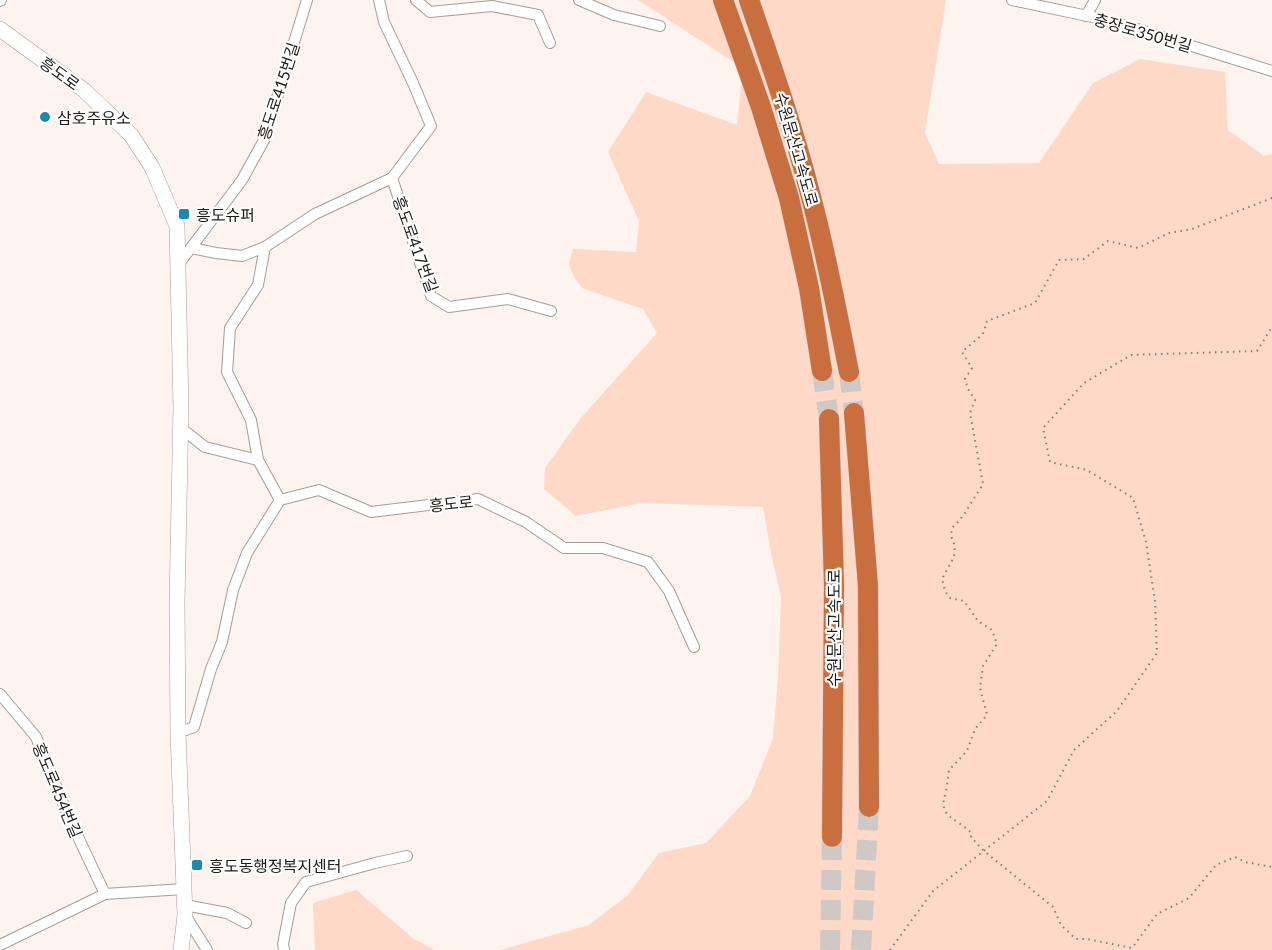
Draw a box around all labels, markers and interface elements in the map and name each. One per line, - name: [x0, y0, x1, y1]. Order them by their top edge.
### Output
- street label: 충장로350번길: [1092, 9, 1194, 55]
- street label: 흥도로415번길: [253, 40, 303, 142]
- street label: 흥도로: [37, 52, 84, 94]
- street label: 수원문산고속도로: [772, 90, 822, 208]
- place label: 삼호주유소: [57, 108, 131, 127]
- marker: 삼호주유소: [38, 110, 52, 124]
- street label: 흥도로417번길: [390, 193, 442, 295]
- place label: 흥도슈퍼: [196, 205, 255, 224]
- marker: 흥도슈퍼: [177, 207, 191, 221]
- street label: 흥도로: [428, 491, 474, 515]
- street label: 수원문산고속도로: [824, 569, 843, 687]
- street label: 흥도로454번길: [29, 740, 87, 840]
- place label: 흥도동행정복지센터: [209, 856, 341, 875]
- marker: 흥도동행정복지센터: [190, 858, 204, 872]

